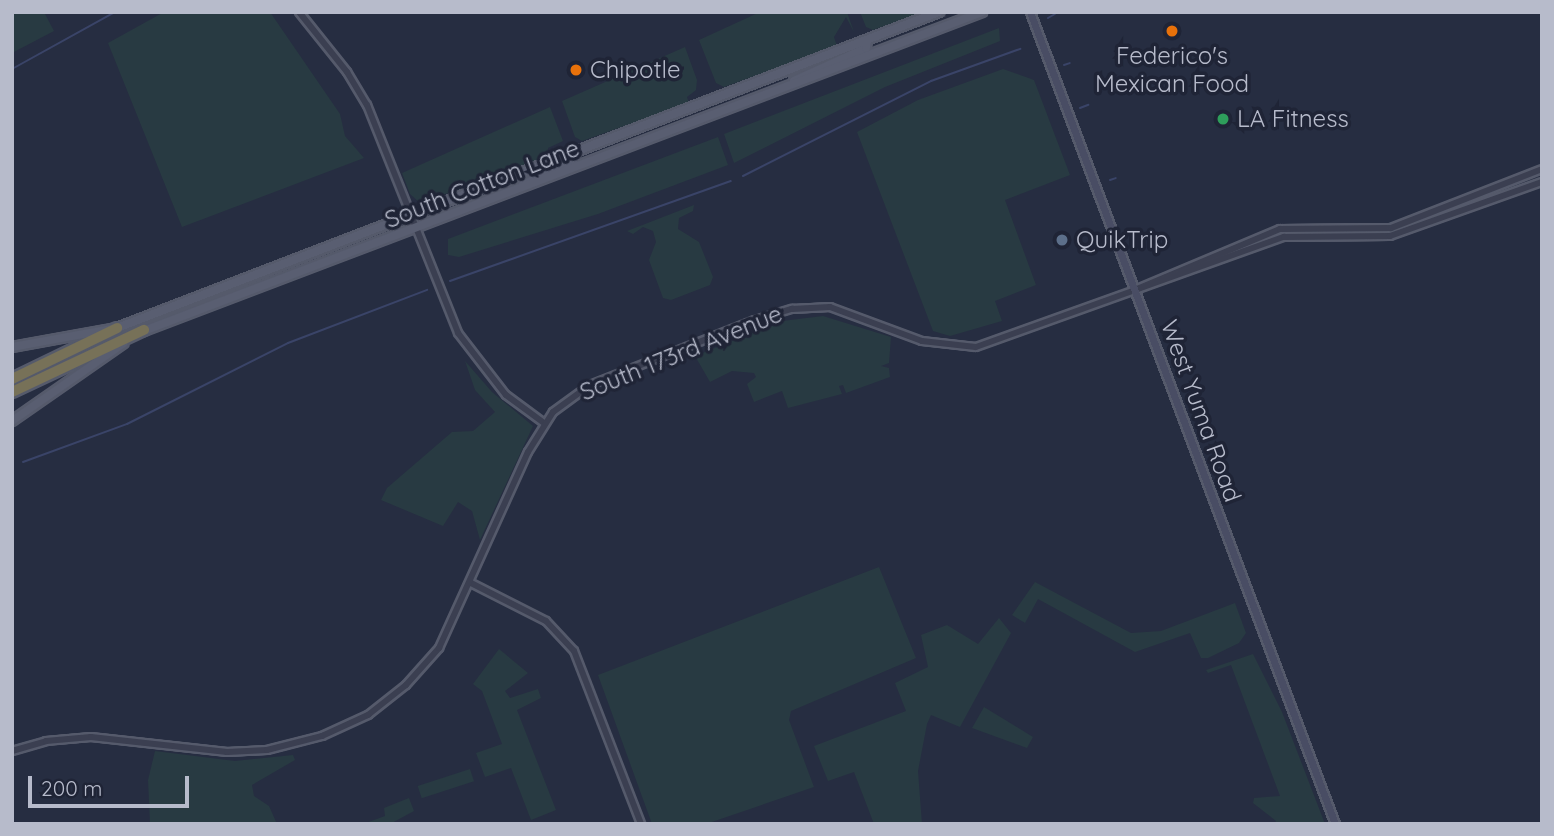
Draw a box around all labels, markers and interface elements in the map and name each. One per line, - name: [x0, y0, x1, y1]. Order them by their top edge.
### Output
- marker: Federico's Mexican Food: [1164, 23, 1180, 39]
- place label: Federico's Mexican Food: [1095, 42, 1249, 98]
- place label: Chipotle: [590, 56, 680, 84]
- marker: Chipotle: [568, 62, 584, 78]
- place label: LA Fitness: [1237, 105, 1349, 133]
- marker: LA Fitness: [1215, 111, 1231, 127]
- street label: South Cotton Lane: [381, 134, 583, 234]
- place label: QuikTrip: [1076, 226, 1168, 254]
- marker: QuikTrip: [1054, 232, 1070, 248]
- street label: South 173rd Avenue: [576, 299, 786, 407]
- street label: West Yuma Road: [1155, 316, 1247, 506]
- scale bar: [32, 762, 192, 806]
- text: 200 m: [41, 775, 103, 801]

